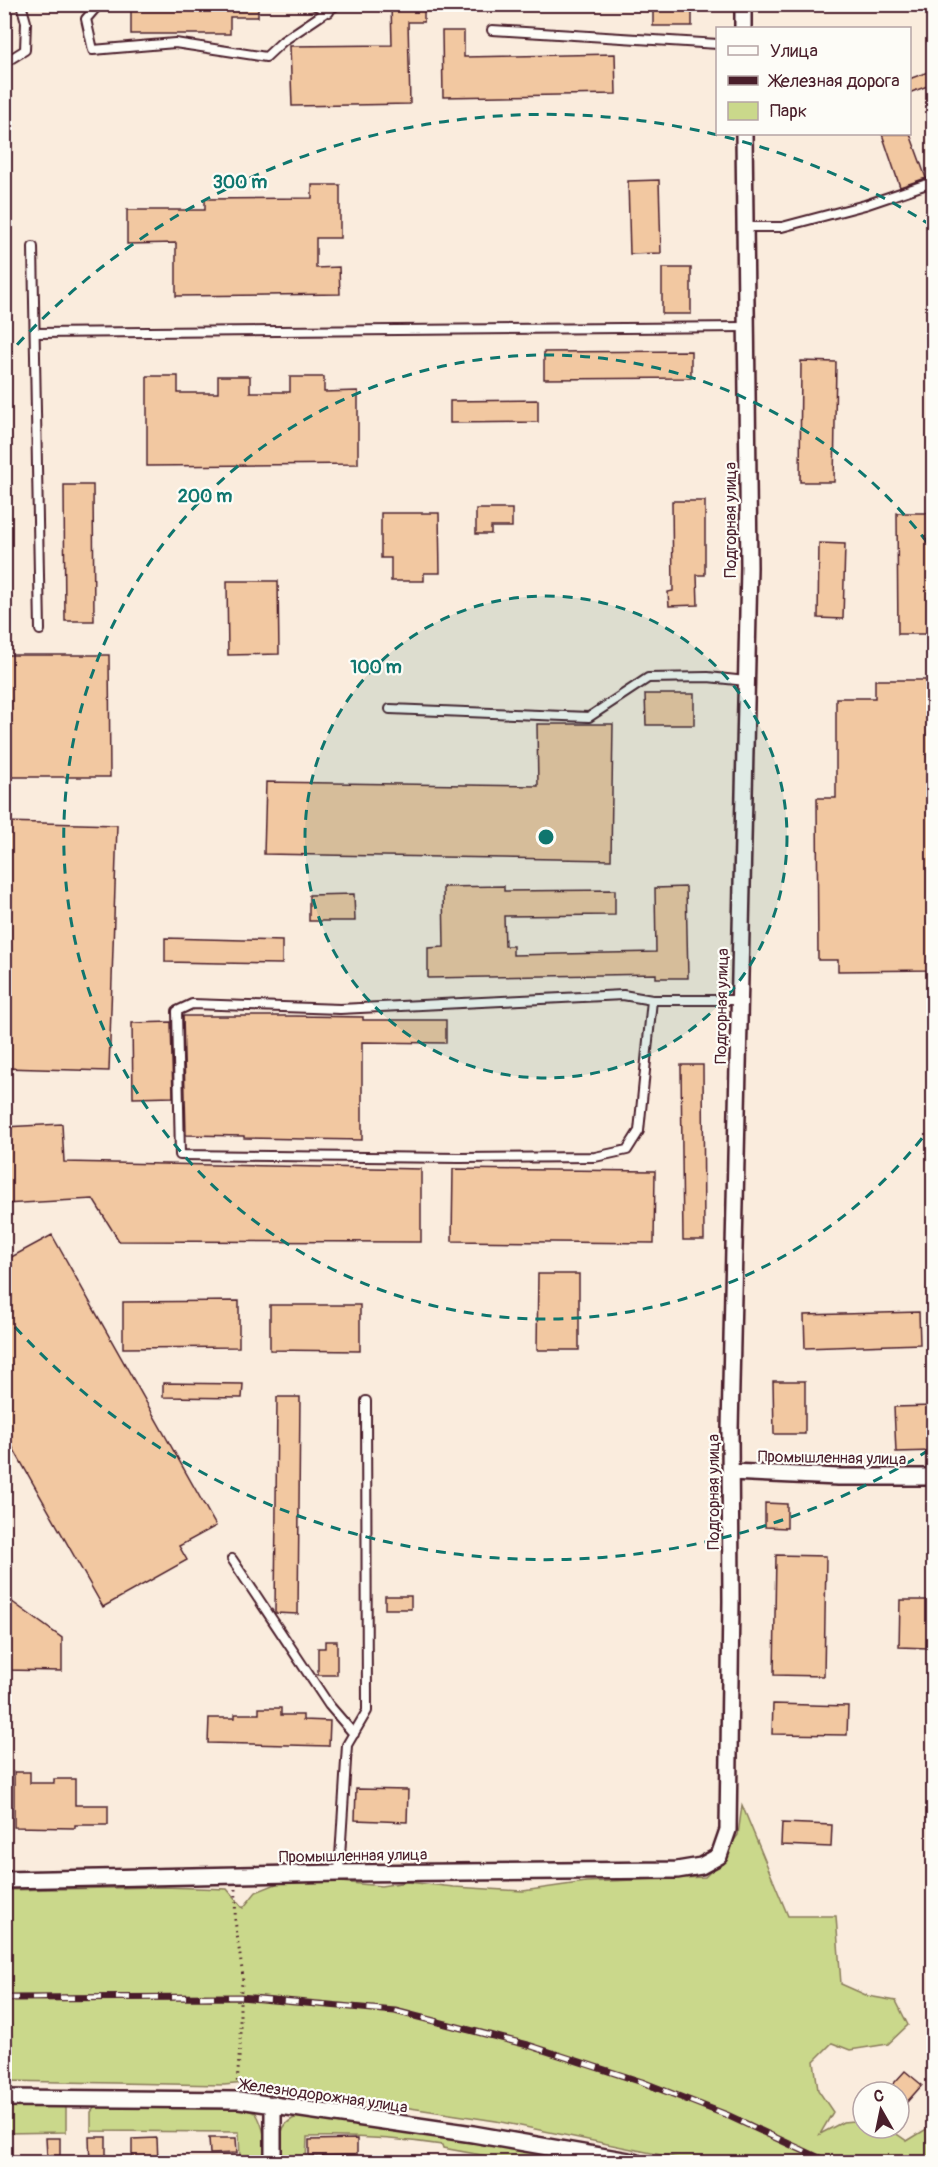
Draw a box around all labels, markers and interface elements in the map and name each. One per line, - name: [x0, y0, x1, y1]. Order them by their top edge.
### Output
- legend: [716, 27, 911, 135]
- text: Улица: [770, 40, 818, 63]
- text: Железная дорога: [767, 70, 900, 93]
- text: Парк: [770, 100, 807, 123]
- text: 300 m: [213, 171, 267, 194]
- street label: Подгорная улица: [721, 462, 741, 578]
- text: 200 m: [178, 485, 232, 508]
- text: 100 m: [350, 656, 402, 679]
- centre of rings: [536, 827, 556, 847]
- street label: Подгорная улица: [711, 948, 733, 1064]
- street label: Подгорная улица: [704, 1434, 724, 1550]
- street label: Промышленная улица: [758, 1447, 906, 1469]
- street label: Промышленная улица: [279, 1845, 427, 1867]
- street label: Железнодорожная улица: [236, 2074, 409, 2118]
- north arrow: [851, 2080, 911, 2140]
- text: С: [872, 2086, 885, 2107]

